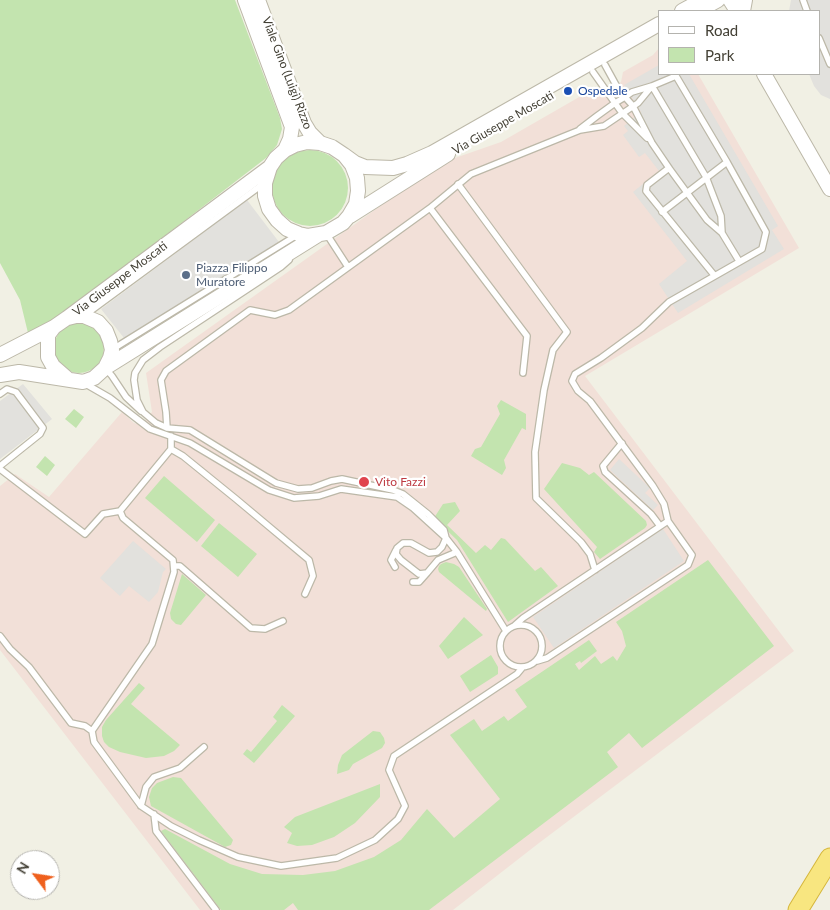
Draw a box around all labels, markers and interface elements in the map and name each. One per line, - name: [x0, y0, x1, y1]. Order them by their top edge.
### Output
- legend: [658, 10, 820, 75]
- street label: Viale Gino (Luigi) Rizzo: [259, 15, 315, 131]
- text: Road: [705, 21, 738, 39]
- text: Park: [705, 46, 734, 64]
- place label: Ospedale: [578, 84, 628, 98]
- marker: Ospedale: [562, 85, 574, 97]
- street label: Via Giuseppe Moscati: [450, 88, 556, 158]
- street label: Via Giuseppe Moscati: [70, 239, 170, 319]
- place label: Piazza Filippo Muratore: [196, 261, 268, 289]
- marker: Piazza Filippo Muratore: [180, 269, 192, 281]
- marker: Vito Fazzi: [357, 475, 371, 489]
- place label: Vito Fazzi: [375, 475, 426, 489]
- north arrow: [10, 850, 60, 900]
- text: N: [13, 859, 33, 877]

